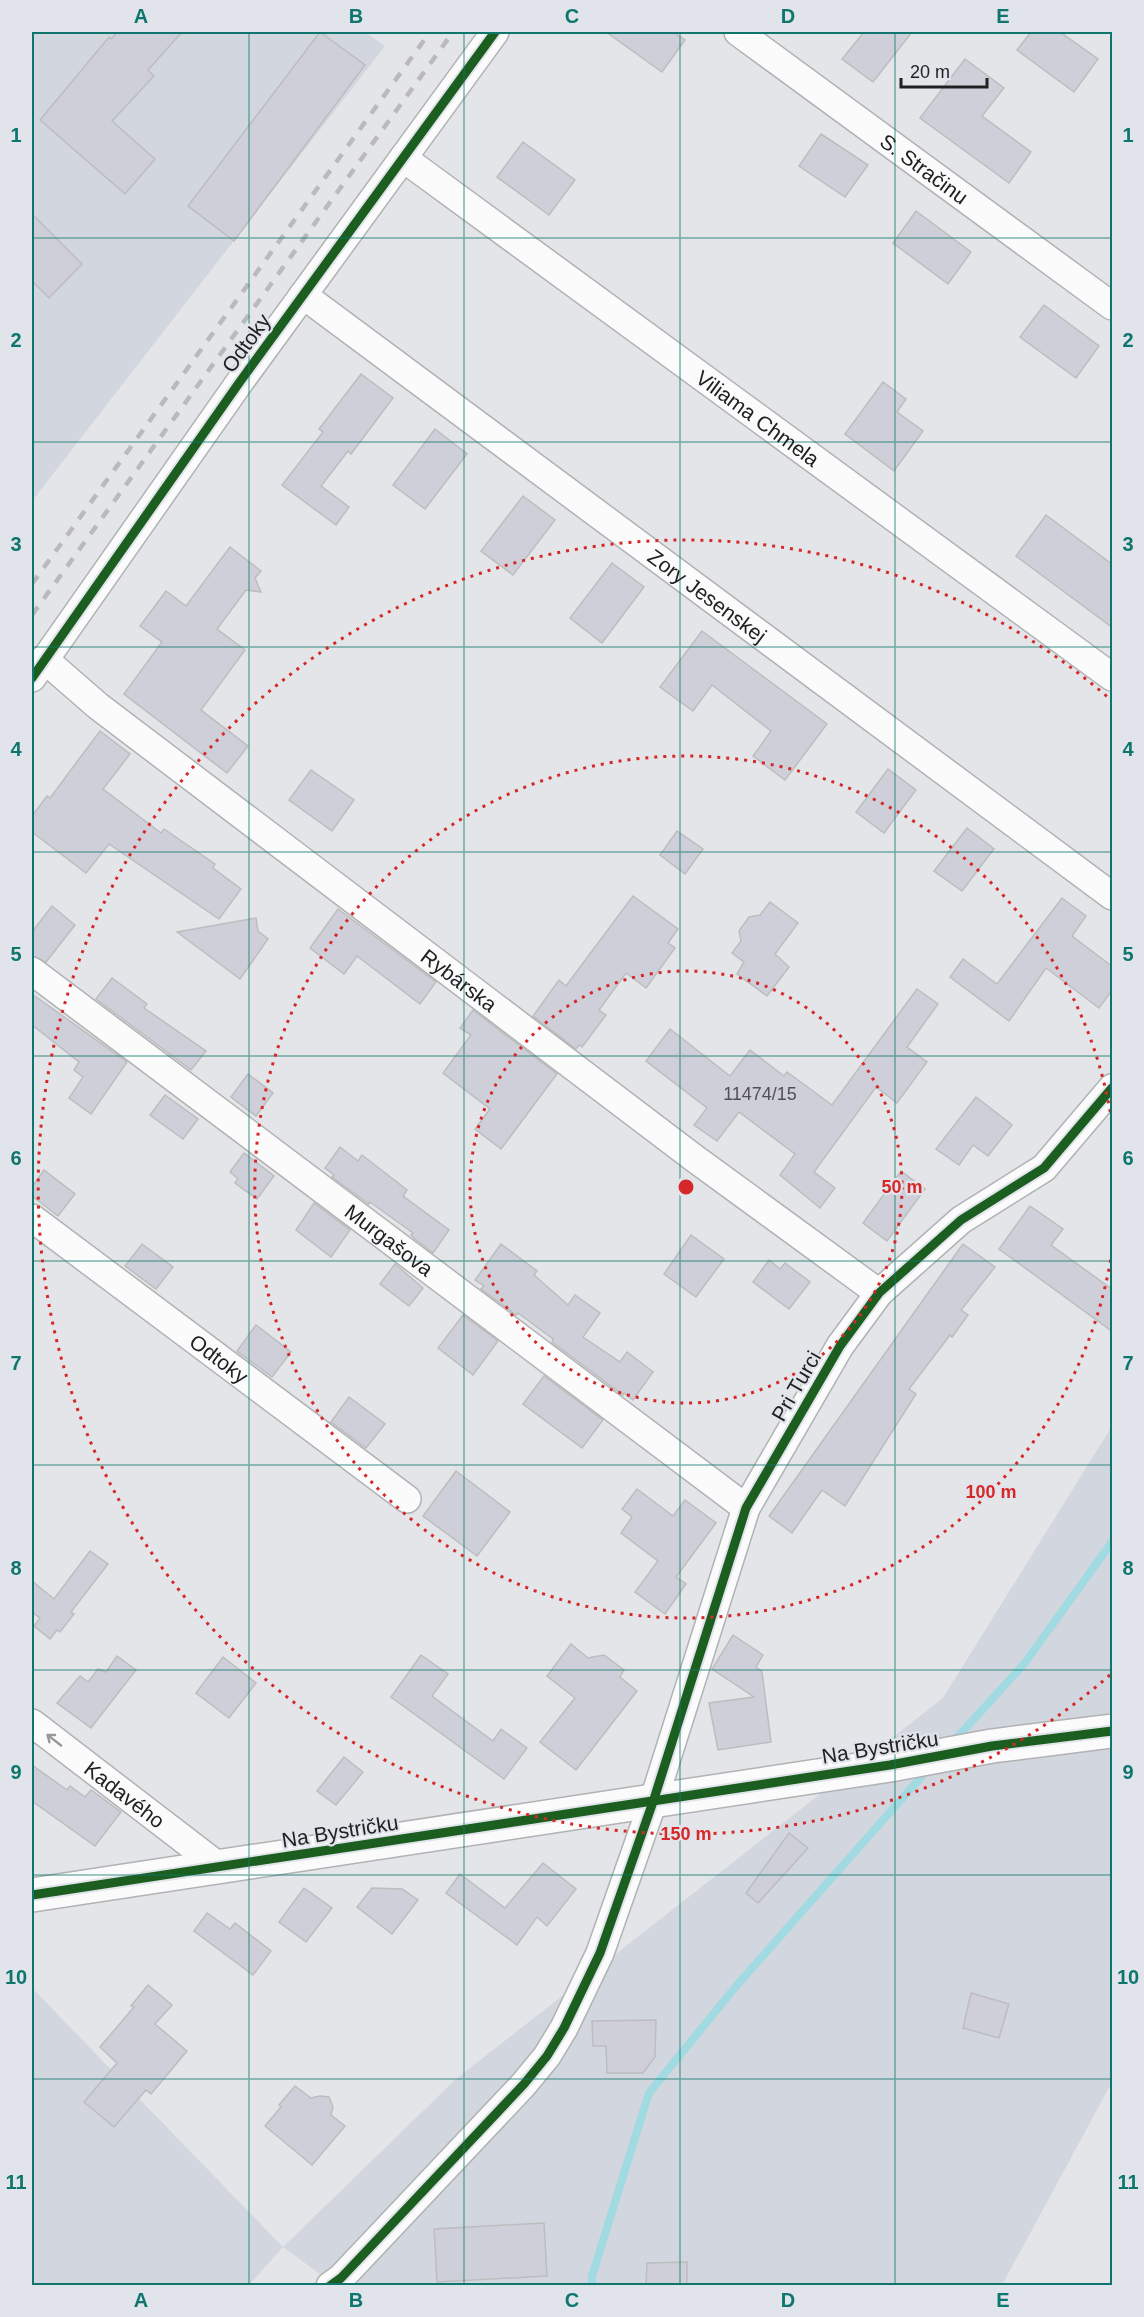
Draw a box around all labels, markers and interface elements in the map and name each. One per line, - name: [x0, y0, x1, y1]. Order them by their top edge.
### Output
- text: A: [134, 5, 148, 27]
- text: B: [349, 5, 363, 27]
- text: C: [565, 5, 579, 27]
- text: D: [781, 5, 795, 27]
- text: E: [996, 5, 1010, 27]
- scale bar: [901, 51, 986, 89]
- text: 20 m: [910, 62, 950, 82]
- text: 1: [10, 124, 22, 146]
- text: 1: [1122, 124, 1134, 146]
- street label: S. Stračinu: [876, 129, 973, 208]
- street label: Odtoky: [217, 309, 275, 377]
- text: 2: [10, 329, 22, 351]
- text: 2: [1122, 329, 1134, 351]
- street label: Viliama Chmela: [692, 365, 824, 471]
- text: 3: [10, 533, 22, 555]
- text: 3: [1122, 533, 1134, 555]
- street label: Zory Jesenskej: [644, 544, 771, 647]
- text: 4: [10, 738, 22, 760]
- text: 4: [1122, 738, 1134, 760]
- text: 5: [10, 943, 22, 965]
- text: 5: [1122, 943, 1134, 965]
- street label: Rybárska: [417, 944, 502, 1016]
- house number: 11474/15: [723, 1084, 797, 1104]
- text: 6: [10, 1147, 22, 1169]
- text: 6: [1122, 1147, 1134, 1169]
- centre of rings: [676, 1177, 696, 1197]
- text: 50 m: [881, 1177, 923, 1197]
- street label: Murgašova: [341, 1199, 438, 1280]
- street label: Odtoky: [186, 1329, 253, 1388]
- street label: Pri Turci: [767, 1347, 825, 1425]
- text: 7: [10, 1352, 22, 1374]
- text: 7: [1122, 1352, 1134, 1374]
- text: 100 m: [965, 1482, 1017, 1502]
- text: 8: [10, 1557, 22, 1579]
- text: 8: [1122, 1557, 1134, 1579]
- street label: Na Bystričku: [820, 1726, 940, 1768]
- one-way arrow: [46, 1734, 62, 1747]
- street label: Kadavého: [80, 1756, 169, 1832]
- text: 9: [10, 1761, 22, 1783]
- text: 9: [1122, 1761, 1134, 1783]
- street label: Na Bystričku: [280, 1810, 400, 1852]
- text: 150 m: [660, 1824, 712, 1844]
- text: 10: [5, 1966, 27, 1988]
- text: 10: [1117, 1966, 1139, 1988]
- text: 11: [5, 2171, 27, 2193]
- text: 11: [1117, 2171, 1139, 2193]
- text: A: [134, 2289, 148, 2311]
- text: B: [349, 2289, 363, 2311]
- text: C: [565, 2289, 579, 2311]
- text: D: [781, 2289, 795, 2311]
- text: E: [996, 2289, 1010, 2311]

